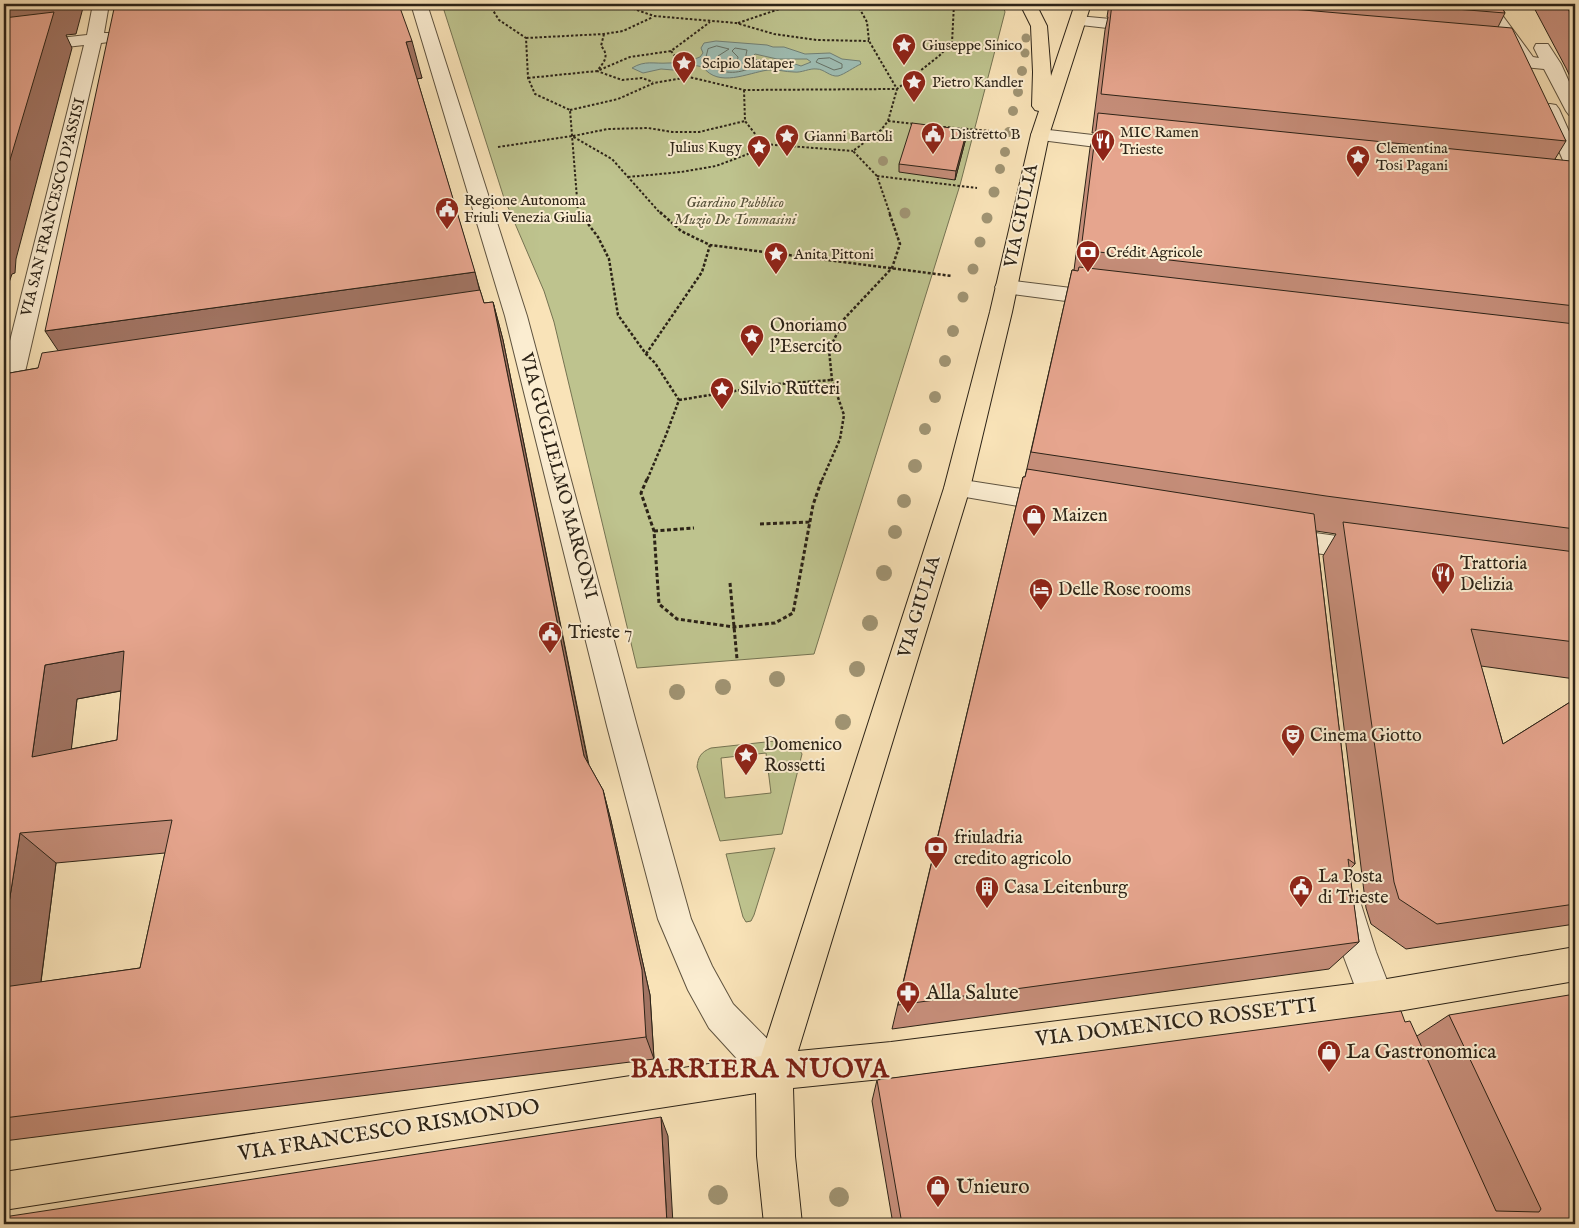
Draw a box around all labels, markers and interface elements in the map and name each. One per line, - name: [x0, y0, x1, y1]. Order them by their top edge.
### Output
- place icon: Giuseppe Sinico: [891, 32, 917, 66]
- place label: Giuseppe Sinico: [922, 36, 1022, 55]
- place icon: Scipio Slataper: [671, 50, 697, 84]
- place label: Scipio Slataper: [702, 54, 794, 73]
- place icon: Pietro Kandler: [901, 69, 927, 103]
- place label: Pietro Kandler: [932, 73, 1024, 92]
- street label: VIA SAN FRANCESCO D'ASSISI: [16, 95, 90, 319]
- public building icon: Distretto B: [920, 121, 946, 155]
- place icon: Gianni Bartoli: [774, 123, 800, 157]
- place label: MIC Ramen Trieste: [1120, 123, 1199, 159]
- place label: Distretto B: [950, 125, 1020, 144]
- place label: Gianni Bartoli: [804, 127, 893, 146]
- restaurant icon: MIC Ramen Trieste: [1090, 128, 1116, 162]
- place icon: Julius Kugy: [746, 134, 772, 168]
- place label: Julius Kugy: [668, 138, 743, 157]
- place label: Clementina Tosi Pagani: [1376, 139, 1448, 175]
- place icon: Clementina Tosi Pagani: [1345, 144, 1371, 178]
- street label: VIA GIULIA: [1000, 161, 1044, 271]
- place label: Regione Autonoma Friuli Venezia Giulia: [464, 191, 592, 227]
- park label: Giardino Pubblico Muzio De Tommasini: [674, 193, 798, 229]
- public building icon: Regione Autonoma Friuli Venezia Giulia: [434, 196, 460, 230]
- bank icon: Crédit Agricole: [1075, 239, 1101, 273]
- place icon: Anita Pittoni: [763, 241, 789, 275]
- place label: Crédit Agricole: [1106, 243, 1203, 262]
- place label: Anita Pittoni: [793, 245, 874, 264]
- place label: Onoriamo l’Esercito: [770, 315, 847, 359]
- place icon: Onoriamo l’Esercito: [739, 323, 765, 357]
- street label: VIA GUGLIELMO MARCONI: [514, 349, 602, 602]
- place icon: Silvio Rutteri: [709, 376, 735, 410]
- place label: Silvio Rutteri: [740, 378, 840, 401]
- shop icon: Maizen: [1021, 503, 1047, 537]
- place label: Maizen: [1052, 505, 1108, 528]
- street label: VIA GIULIA: [893, 552, 947, 662]
- place label: Trattoria Delizia: [1460, 553, 1528, 597]
- restaurant icon: Trattoria Delizia: [1430, 561, 1456, 595]
- hotel icon: Delle Rose rooms: [1028, 577, 1054, 611]
- place label: Delle Rose rooms: [1058, 579, 1191, 602]
- public building icon: Trieste 7: [537, 620, 563, 654]
- place label: Trieste 7: [568, 622, 632, 645]
- theatre icon: Cinema Giotto: [1280, 723, 1306, 757]
- place label: Cinema Giotto: [1310, 725, 1422, 748]
- place label: Domenico Rossetti: [764, 734, 842, 778]
- place icon: Domenico Rossetti: [733, 742, 759, 776]
- place label: friuladria credito agricolo: [954, 827, 1072, 871]
- bank icon: friuladria credito agricolo: [923, 835, 949, 869]
- place label: La Posta di Trieste: [1318, 866, 1388, 910]
- public building icon: La Posta di Trieste: [1288, 874, 1314, 908]
- building icon: Casa Leitenburg: [974, 875, 1000, 909]
- place label: Casa Leitenburg: [1004, 877, 1128, 900]
- pharmacy icon: Alla Salute: [895, 980, 921, 1014]
- place label: Alla Salute: [925, 980, 1019, 1007]
- street label: VIA DOMENICO ROSSETTI: [1033, 992, 1318, 1054]
- shop icon: La Gastronomica: [1316, 1039, 1342, 1073]
- place label: La Gastronomica: [1346, 1039, 1497, 1066]
- district label: BARRIERA NUOVA: [630, 1053, 890, 1086]
- street label: VIA FRANCESCO RISMONDO: [235, 1094, 542, 1168]
- shop icon: Unieuro: [925, 1174, 951, 1208]
- place label: Unieuro: [956, 1174, 1030, 1201]

